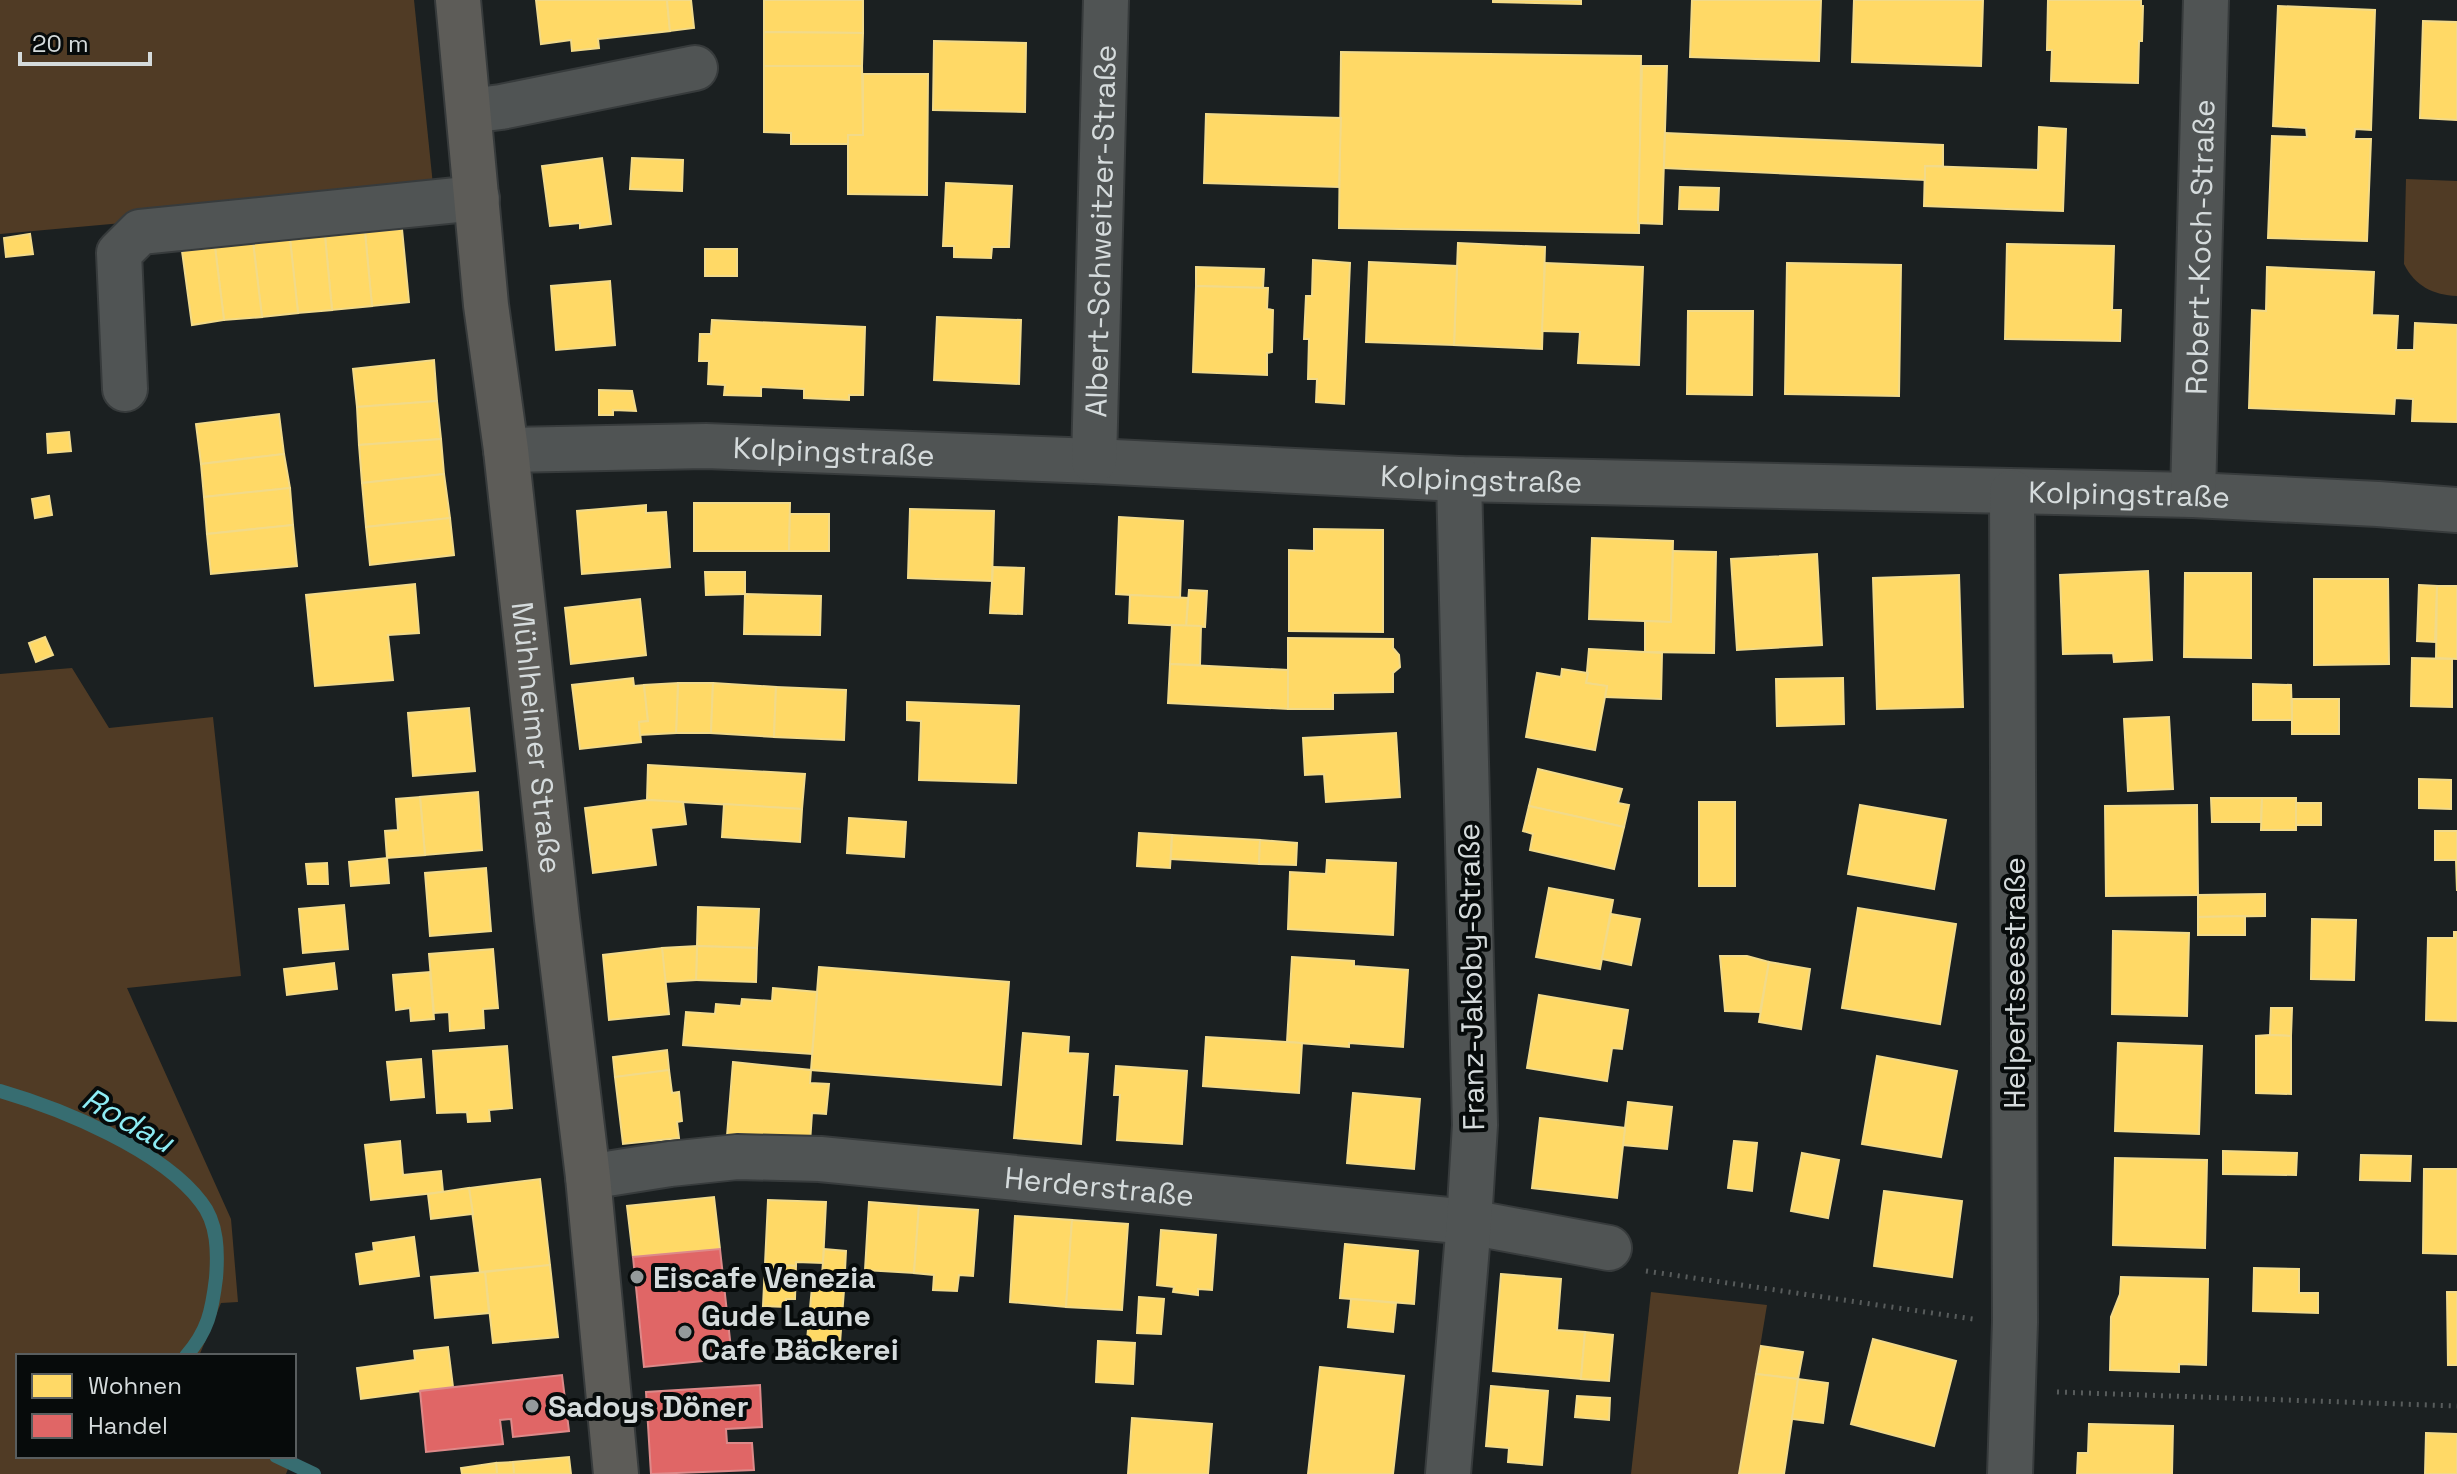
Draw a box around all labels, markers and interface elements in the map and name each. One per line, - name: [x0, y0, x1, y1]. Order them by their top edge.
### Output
- scale bar: [20, 16, 150, 66]
- text: 20 m: [32, 28, 89, 59]
- street label: Albert-Schweitzer-Straße: [1076, 44, 1124, 418]
- street label: Robert-Koch-Straße: [2176, 99, 2223, 396]
- street label: Kolpingstraße: [732, 428, 935, 474]
- street label: Kolpingstraße: [1379, 456, 1583, 501]
- street label: Kolpingstraße: [2028, 472, 2231, 516]
- street label: Mühlheimer Straße: [503, 600, 571, 875]
- street label: Franz-Jakoby-Straße: [1449, 823, 1493, 1131]
- street label: Helpertseestraße: [1995, 857, 2034, 1109]
- water label: Rodau: [75, 1079, 182, 1162]
- street label: Herderstraße: [1003, 1158, 1196, 1215]
- place label: Eiscafe Venezia: [653, 1258, 876, 1297]
- marker: Eiscafe Venezia: [628, 1268, 646, 1286]
- place label: Gude Laune Cafe Bäckerei: [701, 1296, 899, 1369]
- marker: Gude Laune Cafe Bäckerei: [676, 1323, 694, 1341]
- legend: [16, 1354, 296, 1458]
- text: Wohnen: [88, 1370, 182, 1401]
- place label: Sadoys Döner: [548, 1387, 749, 1426]
- marker: Sadoys Döner: [523, 1397, 541, 1415]
- text: Handel: [88, 1410, 168, 1441]

